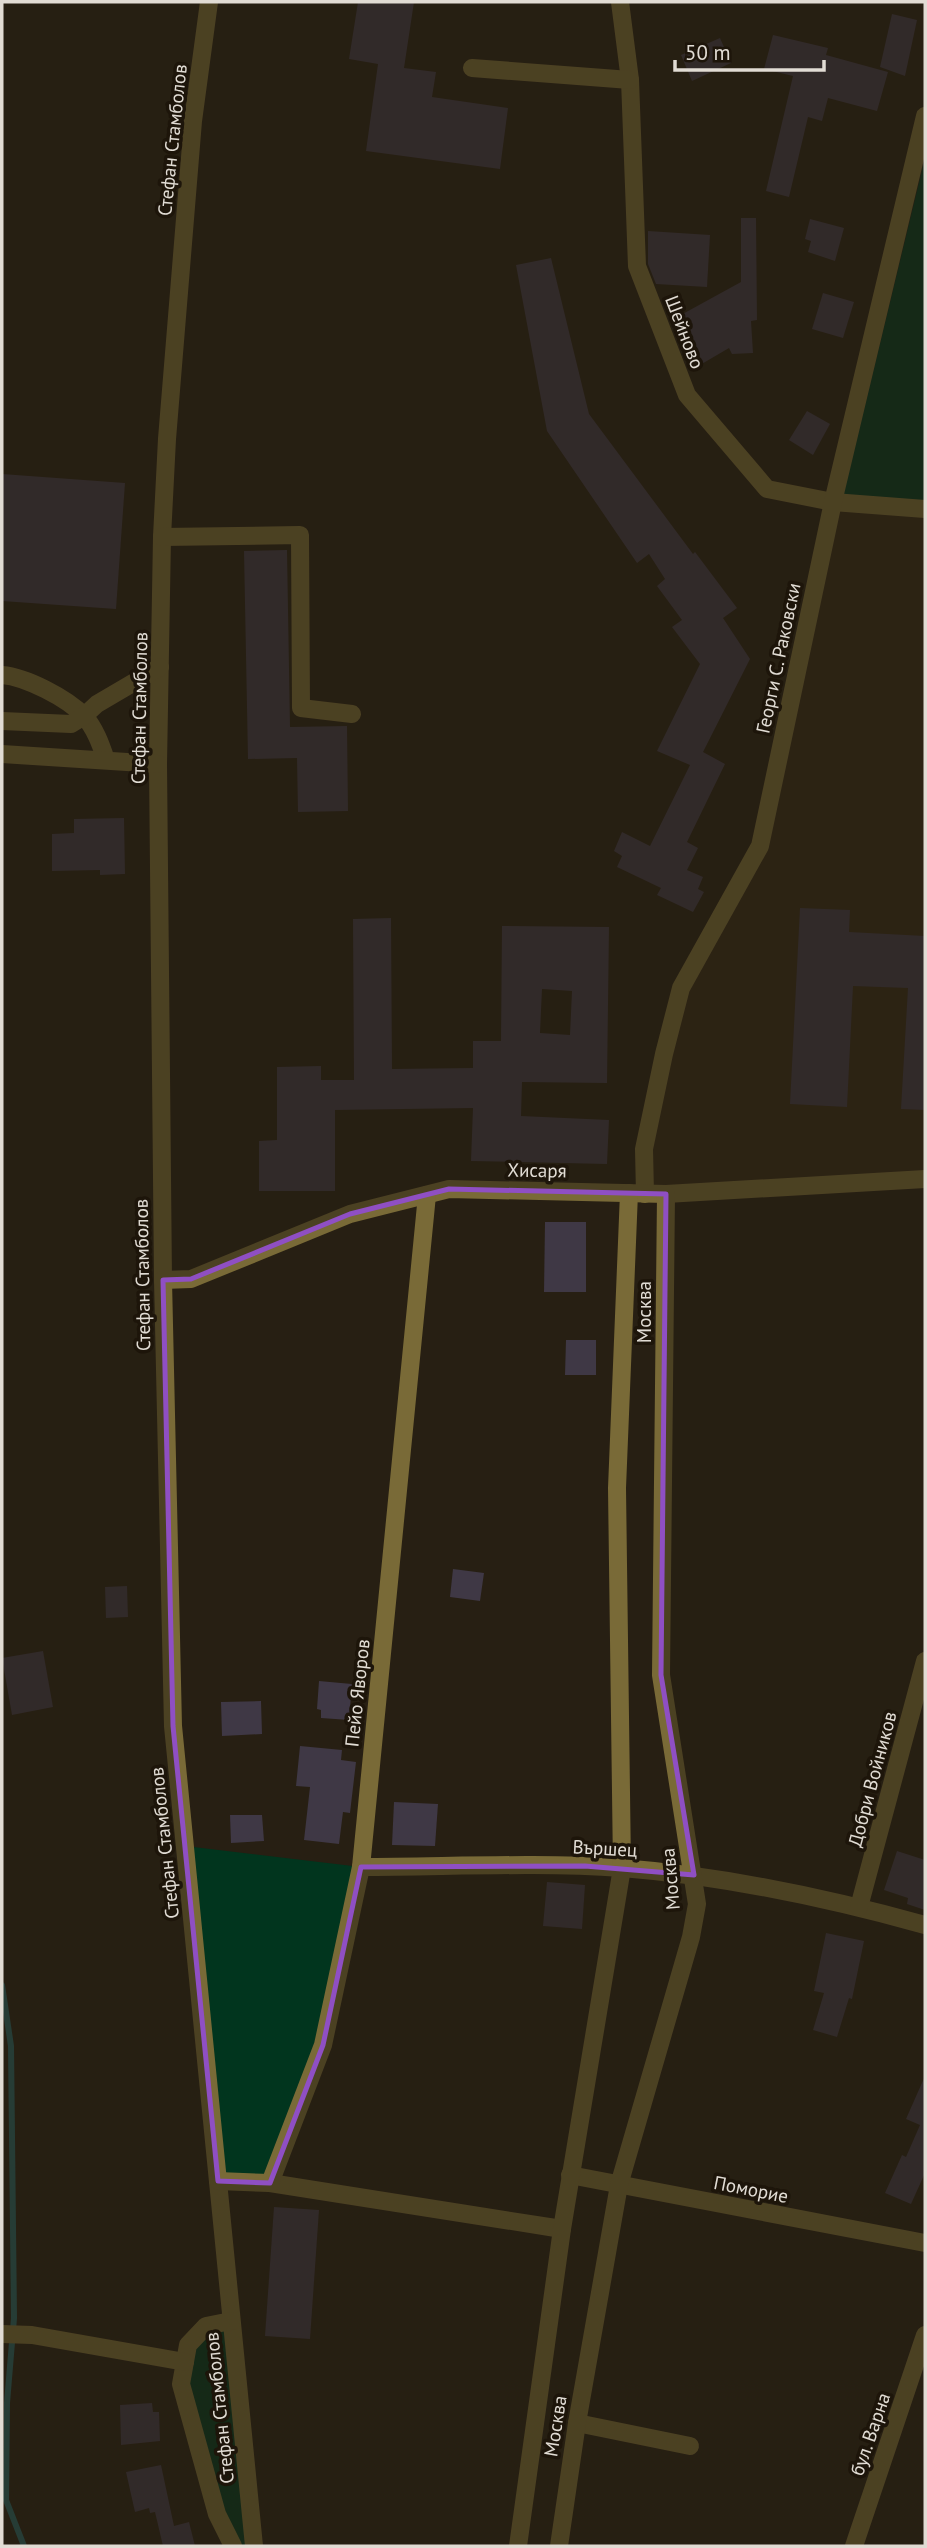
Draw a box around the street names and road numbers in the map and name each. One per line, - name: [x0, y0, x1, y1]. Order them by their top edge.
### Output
- street label: Стефан Стамболов: [152, 63, 192, 217]
- street label: Шейново: [660, 292, 710, 372]
- street label: Георги С. Раковски: [750, 581, 806, 735]
- street label: Стефан Стамболов: [126, 632, 152, 784]
- street label: Хисаря: [507, 1157, 567, 1183]
- street label: Стефан Стамболов: [129, 1199, 155, 1351]
- street label: Москва: [632, 1281, 656, 1343]
- street label: Пейо Яворов: [339, 1638, 375, 1748]
- street label: Добри Войников: [842, 1709, 902, 1849]
- street label: Стефан Стамболов: [144, 1766, 184, 1920]
- street label: Вършец: [572, 1834, 638, 1862]
- street label: Москва: [655, 1847, 685, 1911]
- street label: Поморие: [712, 2170, 790, 2208]
- street label: Стефан Стамболов: [199, 2331, 239, 2485]
- street label: бул. Варна: [845, 2389, 895, 2479]
- street label: Москва: [538, 2394, 572, 2458]

